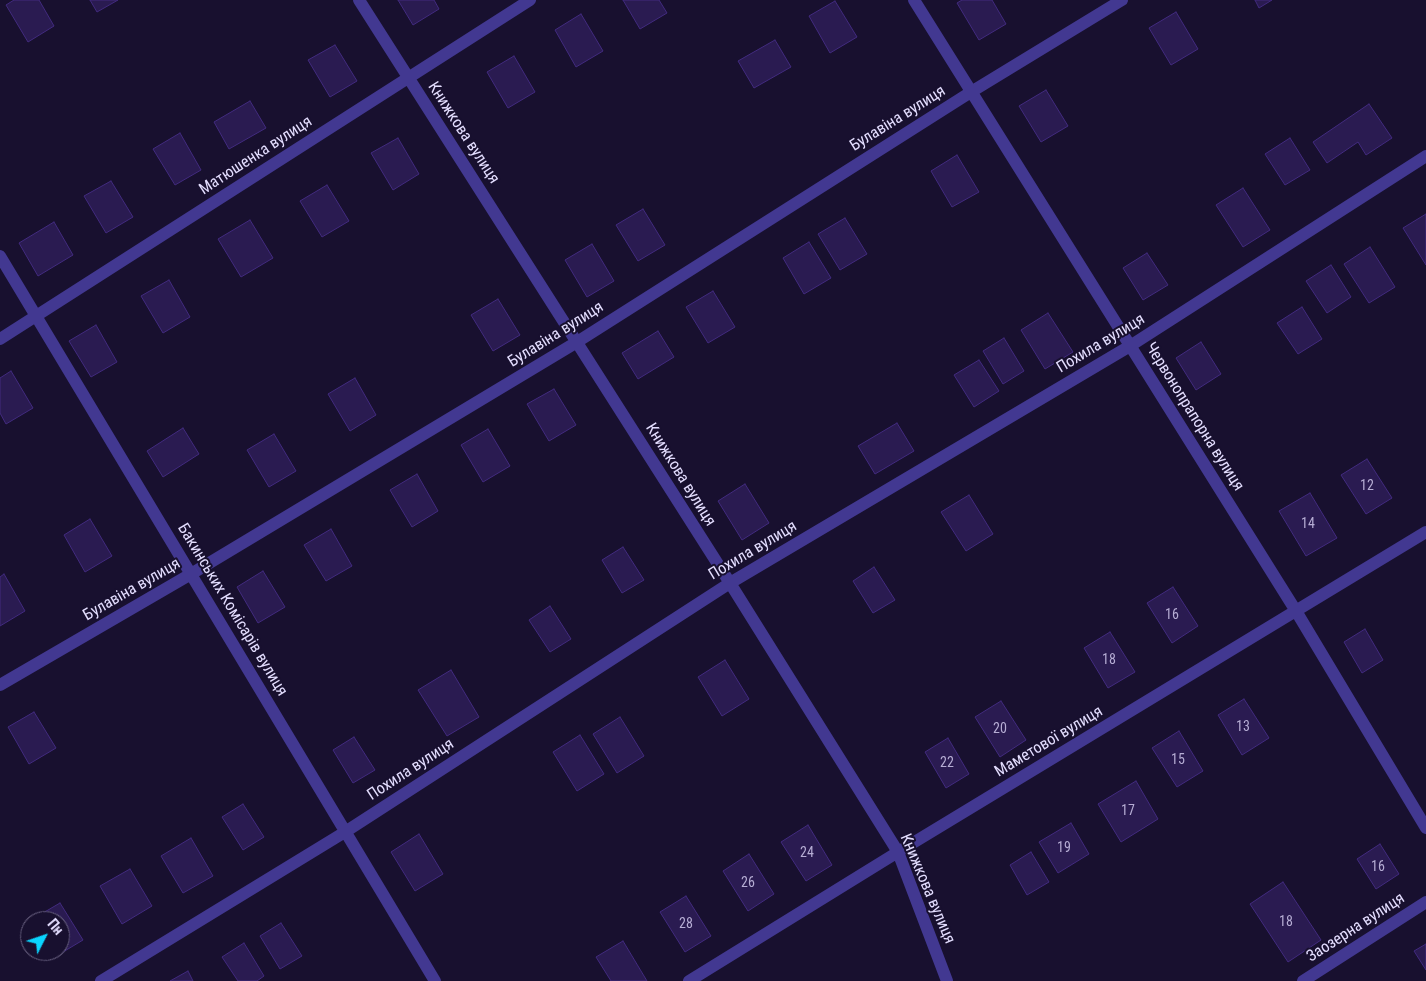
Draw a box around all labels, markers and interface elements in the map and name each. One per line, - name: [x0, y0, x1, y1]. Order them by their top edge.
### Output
- street label: Книжкова вулиця: [423, 79, 503, 187]
- street label: Булавіна вулиця: [847, 82, 949, 156]
- street label: Матюшенка вулиця: [196, 112, 316, 200]
- street label: Булавіна вулиця: [505, 298, 607, 372]
- street label: Похила вулиця: [1053, 310, 1149, 378]
- street label: Червонопрапорна вулиця: [1140, 339, 1248, 495]
- street label: Книжкова вулиця: [641, 420, 719, 530]
- house number: 12: [1360, 478, 1374, 494]
- house number: 14: [1301, 516, 1315, 532]
- street label: Похила вулиця: [705, 517, 801, 585]
- street label: Бакинських Комісарів вулиця: [173, 520, 291, 700]
- street label: Булавіна вулиця: [80, 554, 184, 626]
- house number: 16: [1165, 607, 1179, 623]
- house number: 18: [1102, 652, 1116, 668]
- street label: Маметової вулиця: [992, 702, 1106, 782]
- house number: 13: [1236, 719, 1250, 735]
- house number: 20: [993, 721, 1007, 737]
- street label: Похила вулиця: [364, 735, 458, 805]
- house number: 15: [1171, 752, 1185, 768]
- house number: 22: [940, 755, 954, 771]
- house number: 17: [1121, 803, 1135, 819]
- street label: Книжкова вулиця: [895, 831, 959, 947]
- house number: 19: [1057, 840, 1071, 856]
- house number: 24: [800, 845, 814, 861]
- house number: 16: [1371, 859, 1385, 875]
- house number: 26: [741, 875, 755, 891]
- street label: Заозерна вулиця: [1303, 889, 1409, 967]
- north arrow: [20, 911, 70, 961]
- house number: 18: [1279, 914, 1293, 930]
- text: Пн: [44, 916, 67, 938]
- house number: 28: [679, 916, 693, 932]

